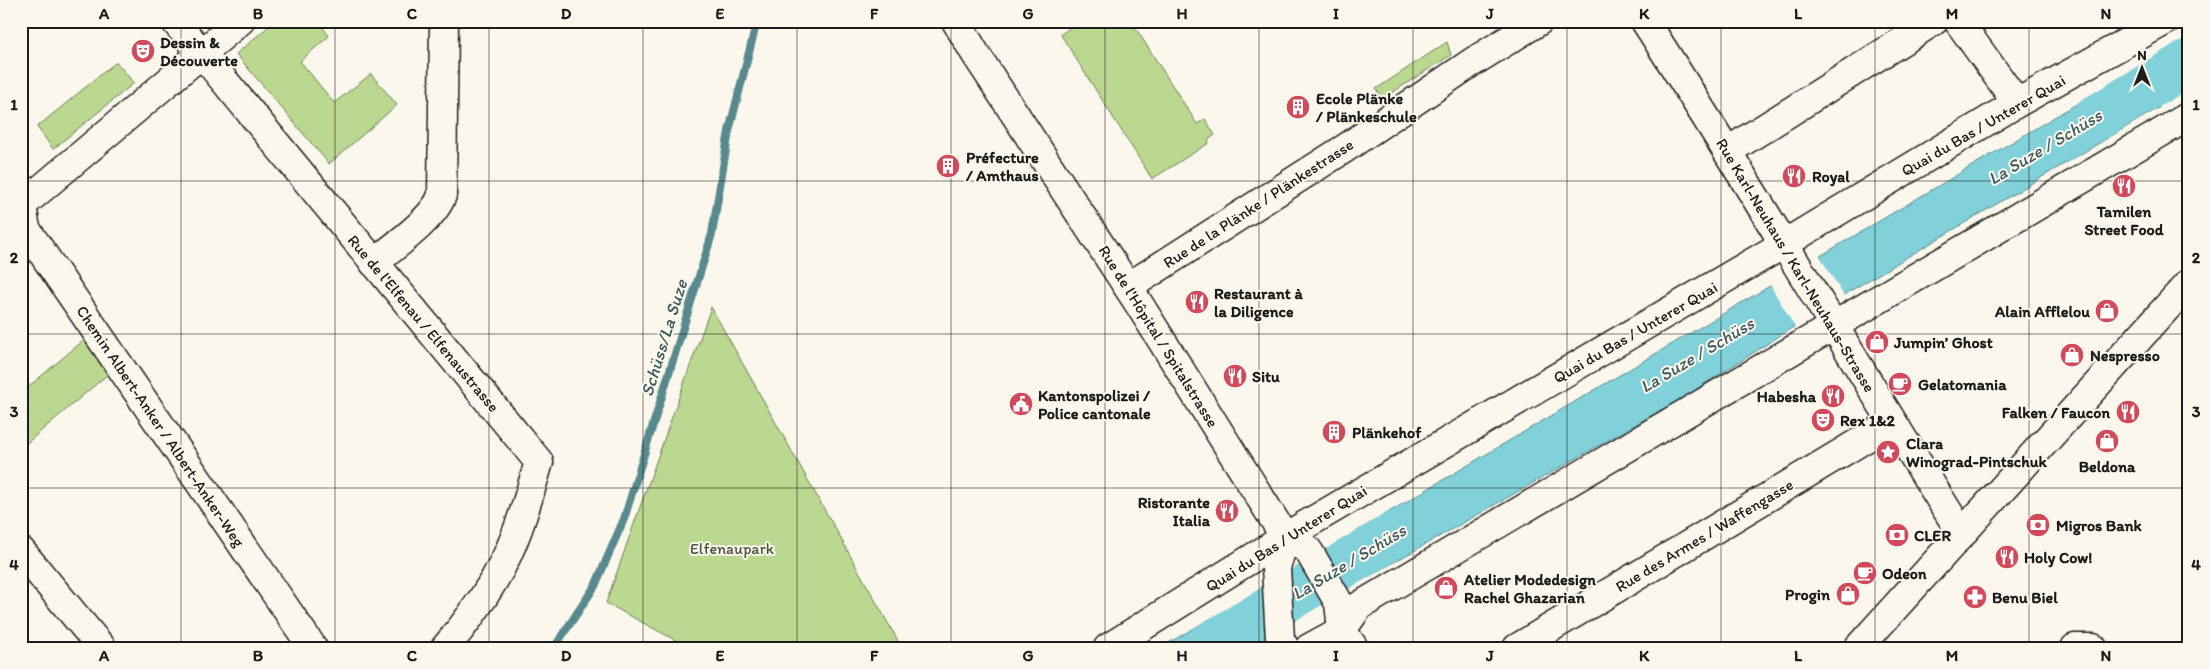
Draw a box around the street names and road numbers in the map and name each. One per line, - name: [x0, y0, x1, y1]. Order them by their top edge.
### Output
- street label: Quai du Bas / Unterer Quai: [1898, 71, 2069, 180]
- street label: Rue de la Plänke / Plänkestrasse: [1160, 135, 1357, 272]
- street label: Rue Karl-Neuhaus / Karl-Neuhaus-Strasse: [1712, 135, 1879, 396]
- street label: Rue de l'Elfenau / Elfenaustrasse: [344, 231, 503, 416]
- street label: Rue de l'Hôpital / Spitalstrasse: [1095, 242, 1223, 431]
- street label: Quai du Bas / Unterer Quai: [1550, 278, 1721, 387]
- street label: Chemin Albert-Anker / Albert-Anker-Weg: [72, 302, 249, 551]
- street label: Rue des Armes / Waffengasse: [1612, 475, 1797, 596]
- street label: Quai du Bas / Unterer Quai: [1202, 481, 1370, 596]

